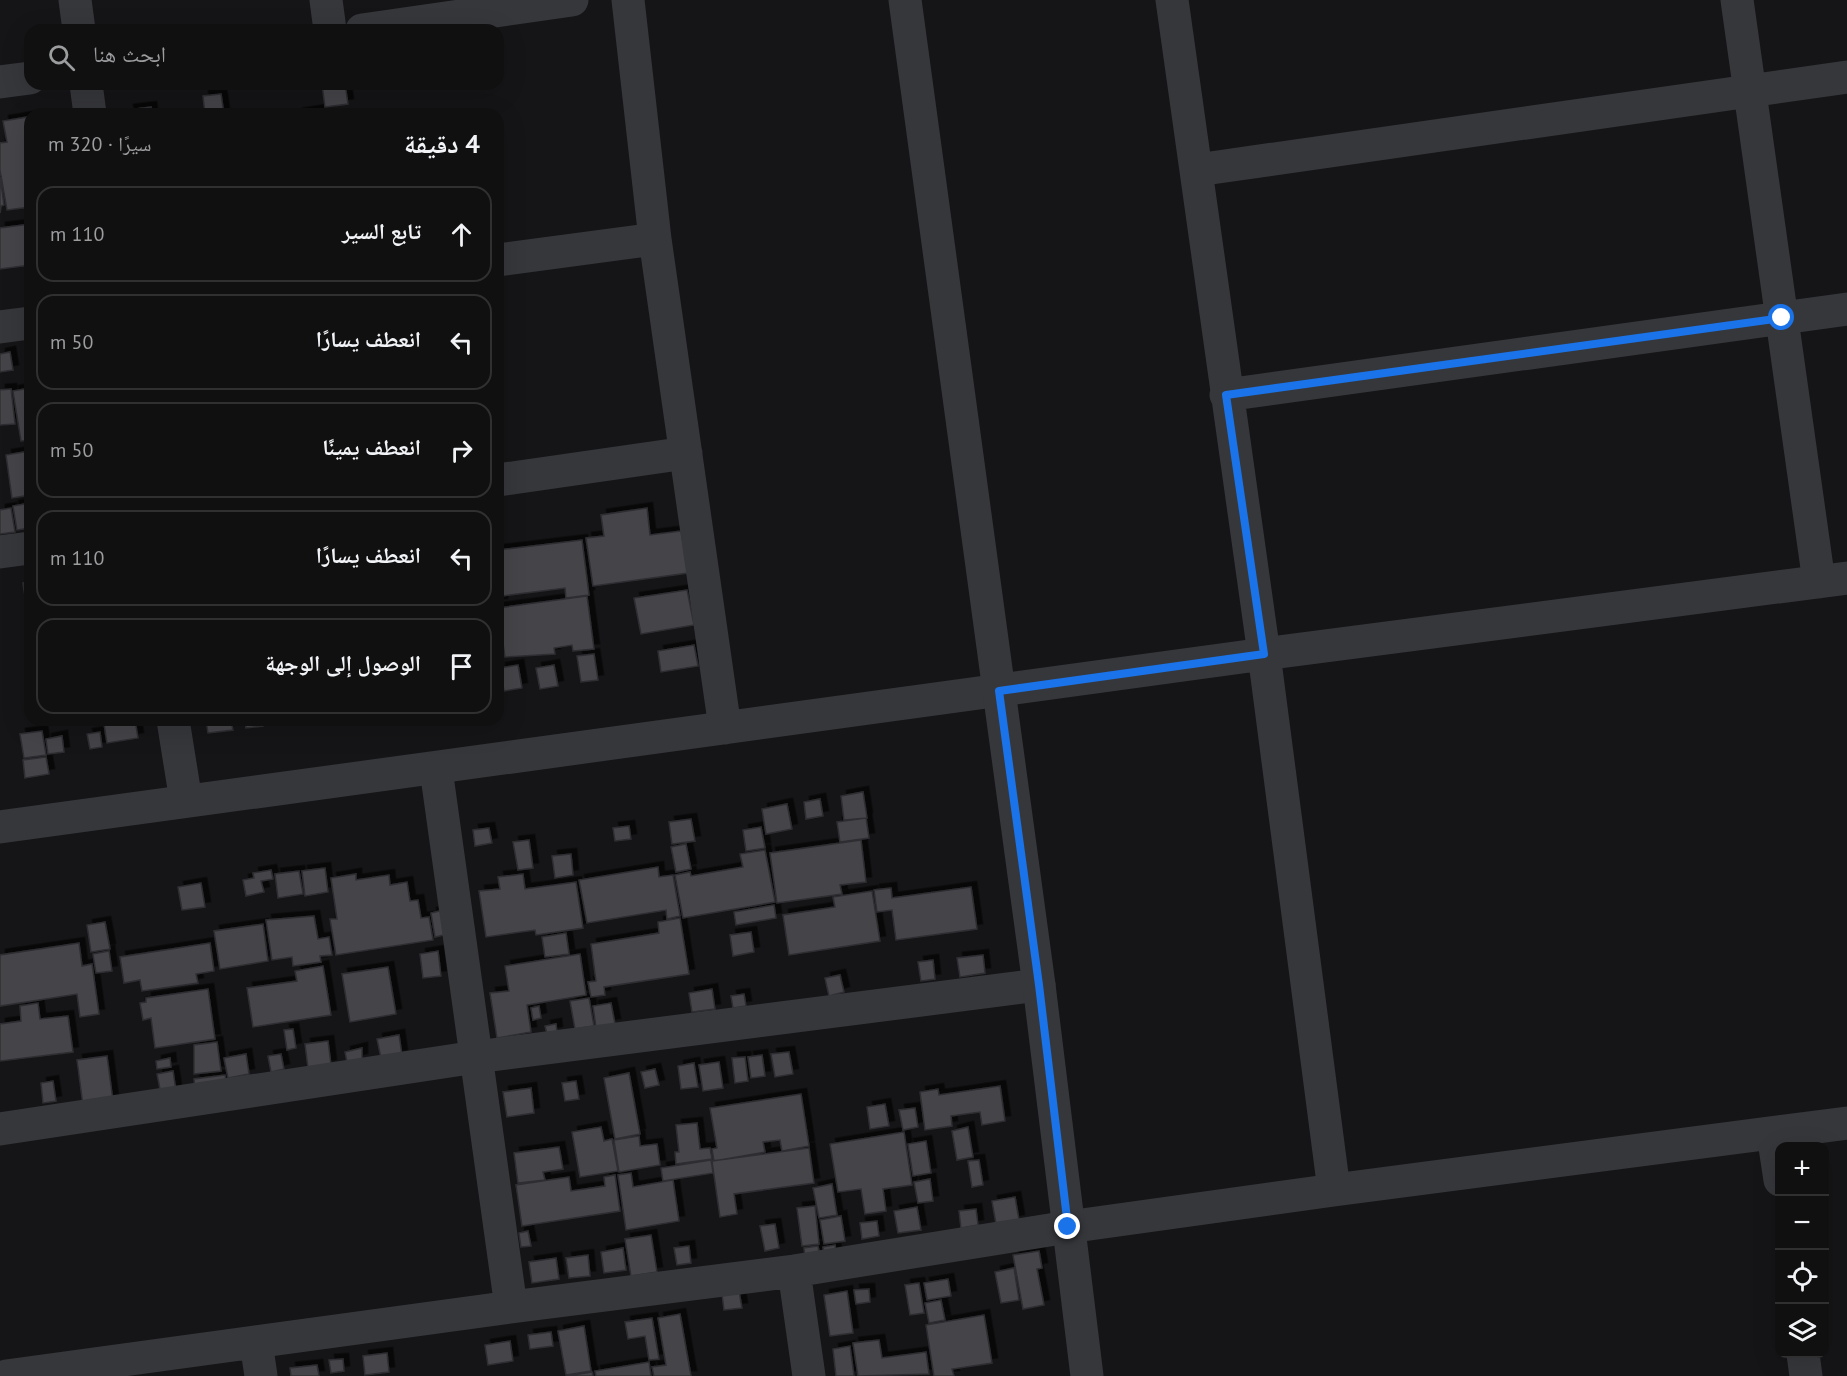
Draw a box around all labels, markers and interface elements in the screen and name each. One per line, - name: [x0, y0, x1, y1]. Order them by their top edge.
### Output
- search box: [24, 24, 504, 90]
- text: ابحث هنا: [93, 40, 166, 68]
- icon: search: [45, 41, 78, 74]
- text: 4 دقيقة: [404, 127, 480, 160]
- text: سيرًا · 320 m: [48, 131, 152, 157]
- text: تابع السير: [342, 217, 421, 245]
- icon: ahead: [445, 218, 478, 251]
- text: 110 m: [50, 221, 104, 247]
- route start: [1768, 304, 1794, 330]
- text: انعطف يسارًا: [316, 325, 421, 353]
- icon: left: [445, 326, 478, 359]
- text: 50 m: [50, 329, 93, 355]
- text: انعطف يمينًا: [322, 433, 421, 461]
- icon: right: [445, 434, 478, 467]
- text: 50 m: [50, 437, 93, 463]
- text: انعطف يسارًا: [316, 541, 421, 569]
- icon: left: [445, 542, 478, 575]
- text: 110 m: [50, 545, 104, 571]
- text: الوصول إلى الوجهة: [265, 649, 421, 677]
- icon: arrive: [445, 650, 478, 683]
- map controls: [1775, 1142, 1829, 1358]
- button: +: [1775, 1142, 1829, 1196]
- button: −: [1775, 1196, 1829, 1250]
- route end: [1054, 1213, 1080, 1239]
- button: locate: [1775, 1250, 1829, 1304]
- button: layers: [1775, 1304, 1829, 1358]

